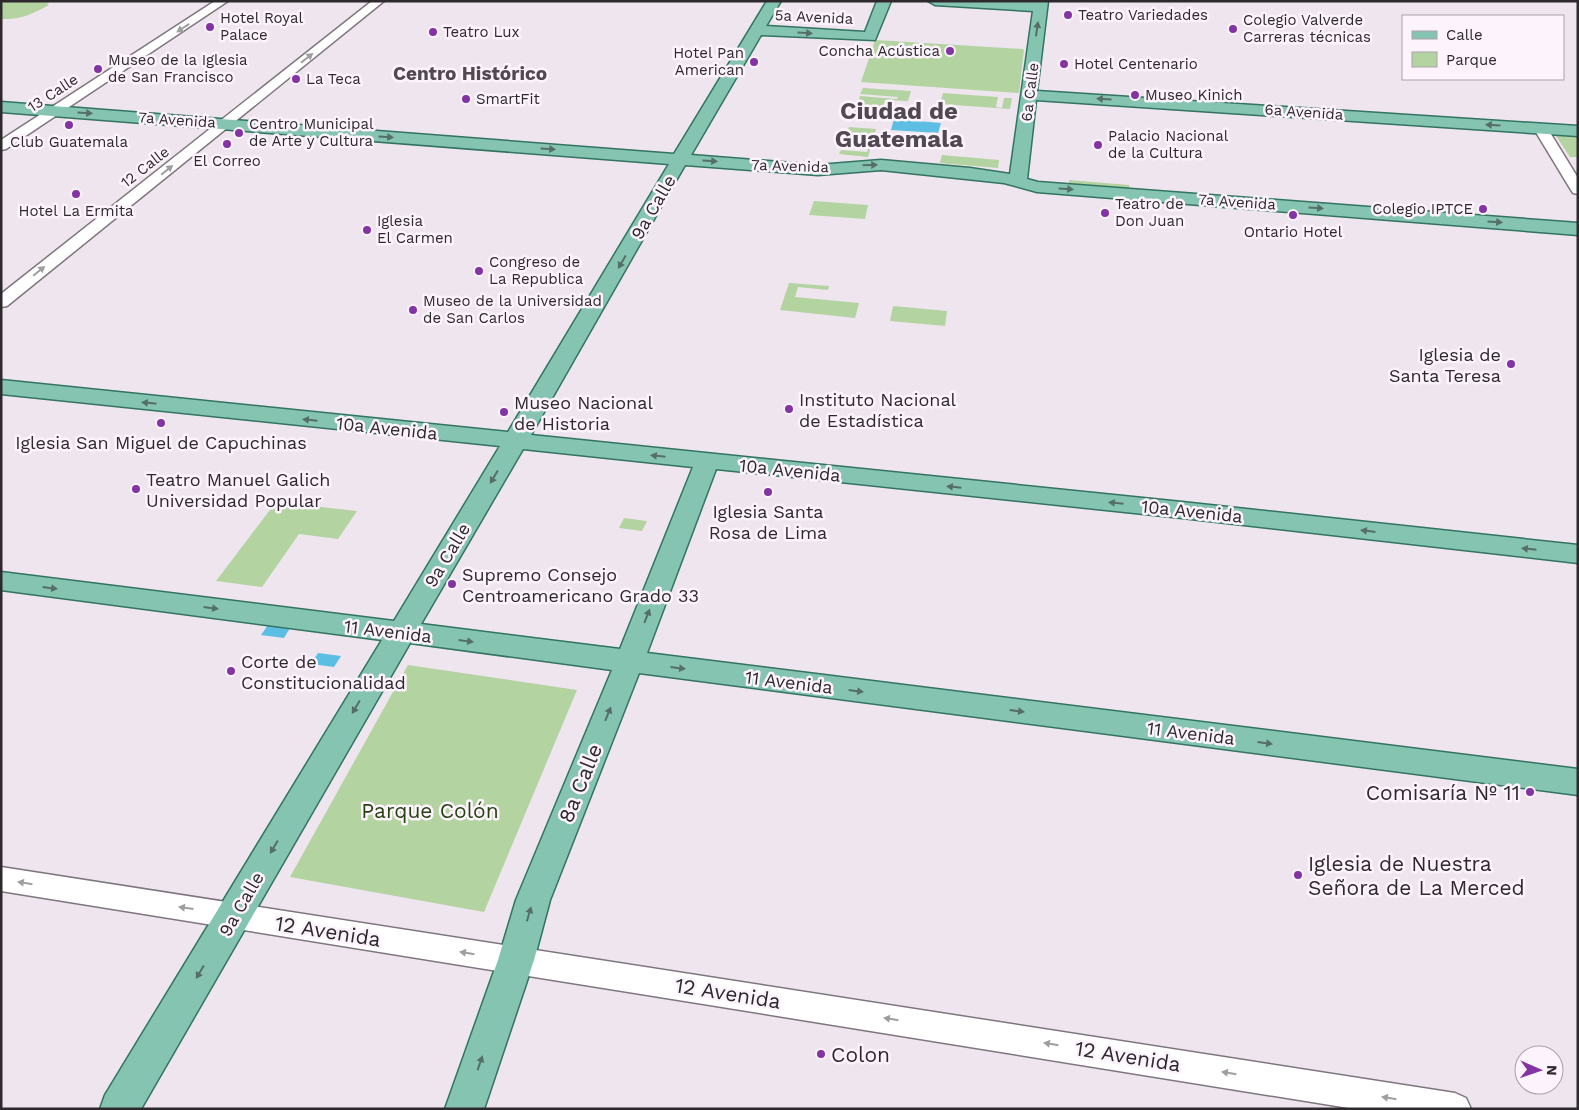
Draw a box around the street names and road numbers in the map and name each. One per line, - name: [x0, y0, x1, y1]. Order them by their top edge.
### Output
- street label: 5a Avenida: [774, 6, 854, 28]
- street label: 6a Calle: [1017, 62, 1043, 122]
- street label: 13 Calle: [24, 70, 82, 116]
- street label: 6a Avenida: [1264, 100, 1344, 124]
- street label: 7a Avenida: [138, 108, 217, 132]
- street label: 12 Calle: [117, 143, 173, 191]
- street label: 7a Avenida: [751, 156, 830, 176]
- street label: 9a Calle: [626, 171, 680, 243]
- street label: 7a Avenida: [1198, 190, 1277, 214]
- street label: 10a Avenida: [335, 412, 439, 444]
- street label: 10a Avenida: [738, 454, 842, 486]
- street label: 10a Avenida: [1140, 495, 1244, 527]
- street label: 9a Calle: [420, 519, 474, 591]
- street label: 11 Avenida: [343, 615, 433, 647]
- street label: 11 Avenida: [744, 666, 834, 698]
- street label: 11 Avenida: [1146, 717, 1236, 749]
- street label: 8a Calle: [553, 740, 607, 826]
- street label: 9a Calle: [214, 868, 268, 940]
- street label: 12 Avenida: [273, 910, 383, 952]
- street label: 12 Avenida: [673, 972, 783, 1014]
- street label: 12 Avenida: [1073, 1035, 1183, 1077]

